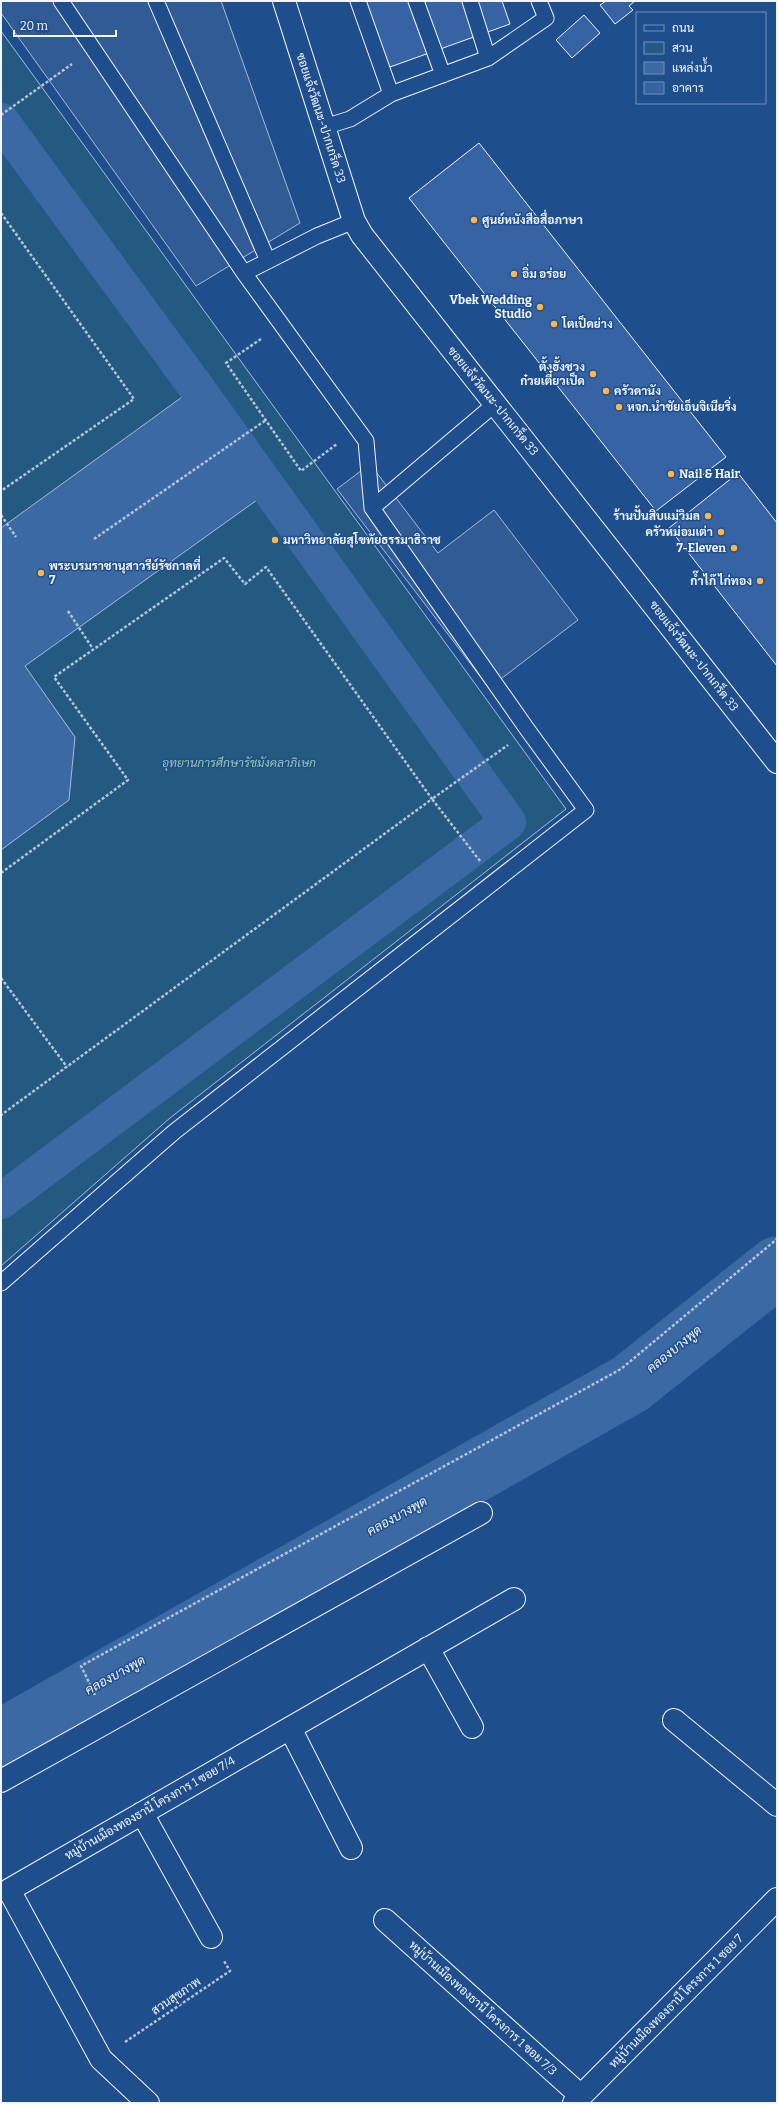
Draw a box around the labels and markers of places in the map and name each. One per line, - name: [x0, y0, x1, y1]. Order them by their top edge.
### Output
- place label: ศูนย์หนังสือสื่อภาษา: [482, 209, 583, 228]
- marker: ศูนย์หนังสือสื่อภาษา: [469, 215, 479, 225]
- place label: อิ่ม อร่อย: [522, 263, 566, 281]
- marker: อิ่ม อร่อย: [509, 269, 519, 279]
- place label: Vbek Wedding Studio: [450, 293, 532, 321]
- marker: Vbek Wedding Studio: [535, 302, 545, 312]
- place label: โตเป็ดย่าง: [561, 315, 613, 331]
- marker: โตเป็ดย่าง: [549, 319, 559, 329]
- place label: ตั้งฮั้งชวง ก๋วยเตี๋ยวเป็ด: [520, 356, 585, 388]
- marker: ตั้งฮั้งชวง ก๋วยเตี๋ยวเป็ด: [588, 369, 598, 379]
- place label: ครัวดานัง: [614, 384, 661, 398]
- marker: ครัวดานัง: [601, 386, 611, 396]
- place label: หจก.นำชัยเอ็นจิเนียริ่ง: [627, 396, 737, 414]
- marker: หจก.นำชัยเอ็นจิเนียริ่ง: [614, 402, 624, 412]
- place label: Nail & Hair: [679, 467, 741, 481]
- marker: Nail & Hair: [666, 469, 676, 479]
- place label: ร้านปั้นสิบแม่วิมล: [613, 505, 700, 523]
- marker: ร้านปั้นสิบแม่วิมล: [703, 511, 713, 521]
- place label: ครัวหม่อมเต่า: [645, 525, 713, 539]
- marker: ครัวหม่อมเต่า: [716, 527, 726, 537]
- place label: มหาวิทยาลัยสุโขทัยธรรมาธิราช: [283, 532, 441, 548]
- marker: มหาวิทยาลัยสุโขทัยธรรมาธิราช: [270, 535, 280, 545]
- place label: 7-Eleven: [677, 541, 726, 555]
- marker: 7-Eleven: [729, 543, 739, 553]
- place label: พระบรมราชานุสาวรีย์รัชกาลที่ 7: [49, 555, 201, 587]
- marker: พระบรมราชานุสาวรีย์รัชกาลที่ 7: [36, 568, 46, 578]
- place label: ก๊ำไก๊ ไก่ทอง: [690, 570, 752, 588]
- marker: ก๊ำไก๊ ไก่ทอง: [755, 576, 765, 586]

